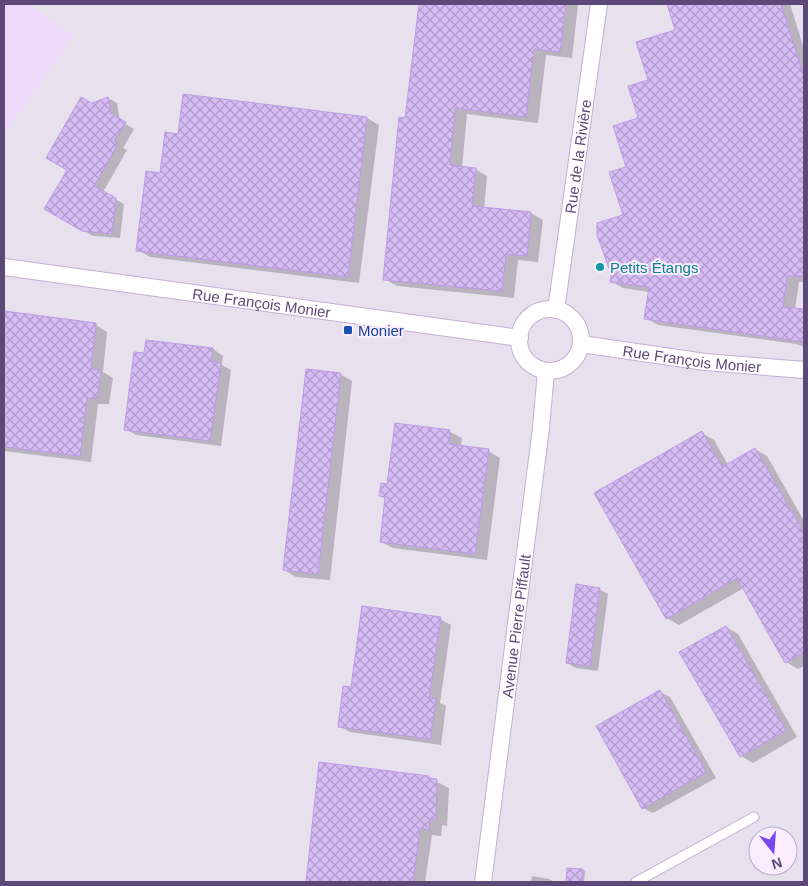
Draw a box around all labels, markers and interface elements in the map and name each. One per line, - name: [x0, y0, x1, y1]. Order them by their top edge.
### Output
- street label: Rue de la Rivière: [561, 98, 594, 215]
- place label: Petits Étangs: [610, 259, 698, 276]
- marker: Petits Étangs: [594, 261, 606, 273]
- street label: Rue François Monier: [191, 285, 332, 320]
- place label: Monier: [358, 322, 404, 339]
- marker: Monier: [342, 324, 354, 336]
- street label: Rue François Monier: [622, 342, 762, 375]
- street label: Avenue Pierre Piffault: [498, 552, 533, 699]
- north arrow: [748, 826, 798, 876]
- text: N: [770, 854, 784, 873]

